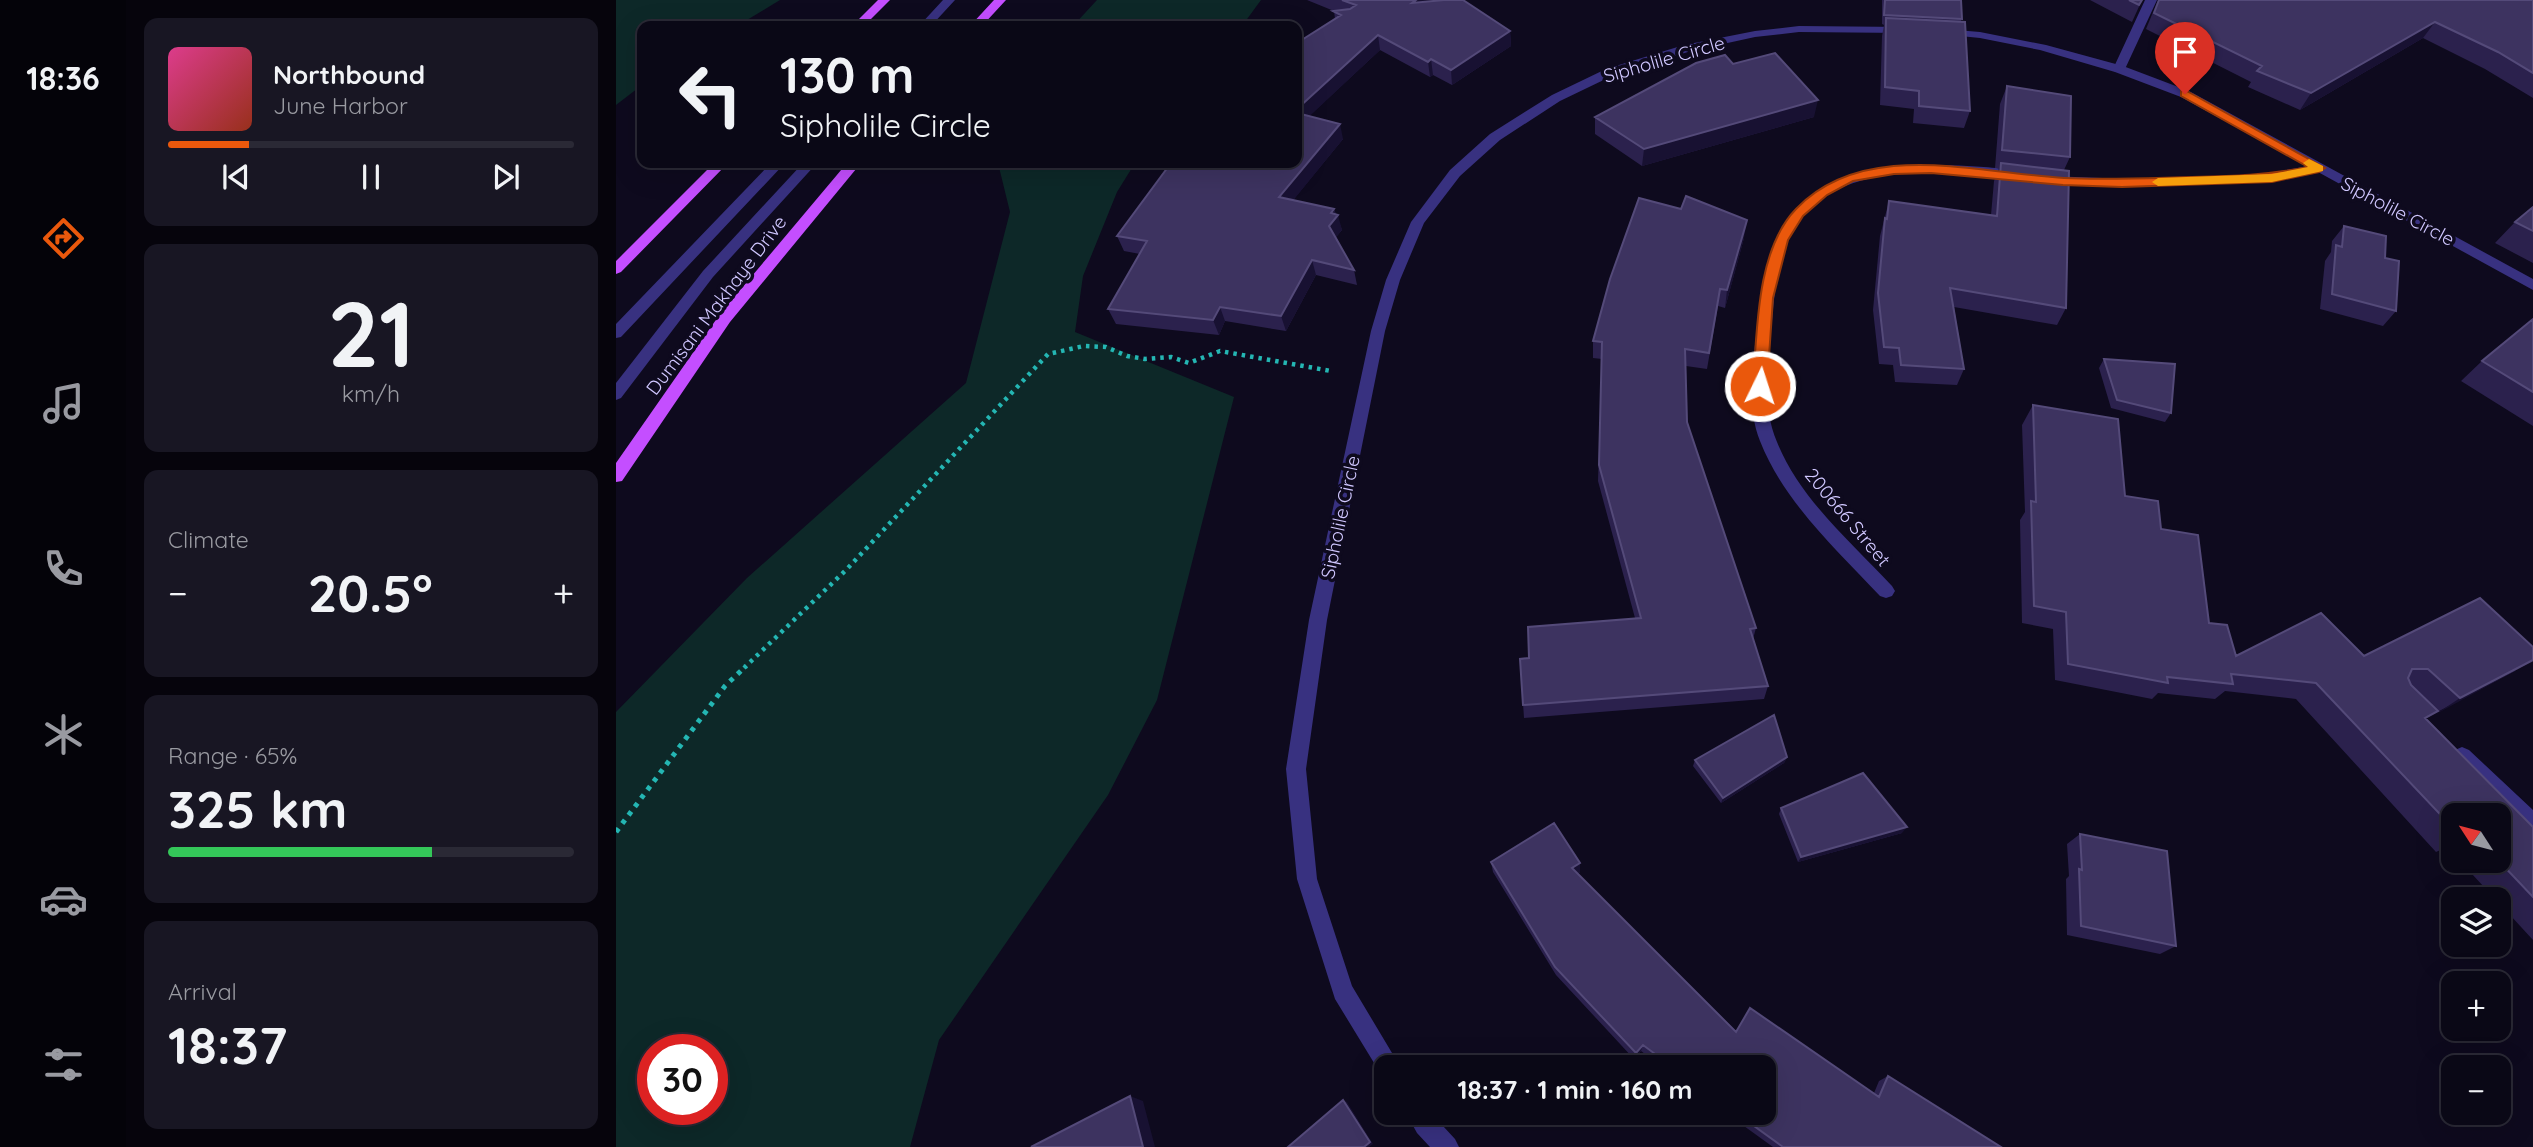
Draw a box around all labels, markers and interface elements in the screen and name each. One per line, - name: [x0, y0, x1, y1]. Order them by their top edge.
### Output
- pin: [2155, 22, 2215, 94]
- street label: Sipholile Circle: [1601, 30, 1727, 88]
- icon: arrive: [2166, 33, 2204, 71]
- text: 130 m: [780, 44, 914, 105]
- icon: left: [665, 49, 756, 140]
- text: 18:36: [26, 58, 100, 98]
- text: Northbound: [273, 58, 425, 91]
- text: June Harbor: [273, 91, 408, 120]
- text: Sipholile Circle: [780, 105, 991, 145]
- icon: previous: [217, 158, 255, 196]
- icon: pause: [352, 158, 390, 196]
- icon: next: [487, 158, 525, 196]
- street label: Sipholile Circle: [2337, 171, 2459, 251]
- street label: Dumisani Makhaye Drive: [641, 210, 791, 400]
- icon: directions: [39, 214, 88, 263]
- text: 21: [327, 276, 415, 390]
- position arrow: [1723, 349, 1797, 423]
- icon: music: [39, 379, 88, 428]
- text: km/h: [342, 379, 400, 408]
- street label: Sipholile Circle: [1315, 453, 1365, 581]
- street label: 200666 Street: [1800, 463, 1896, 571]
- text: Climate: [168, 525, 249, 554]
- icon: phone: [39, 544, 88, 593]
- text: 20.5°: [308, 560, 433, 625]
- text: −: [168, 569, 188, 617]
- text: +: [553, 569, 574, 617]
- icon: climate: [39, 710, 88, 759]
- text: Range · 65%: [168, 741, 297, 770]
- text: 325 km: [168, 776, 348, 841]
- north arrow: [2441, 803, 2511, 873]
- map controls: [2441, 803, 2511, 1125]
- icon: car: [39, 875, 88, 924]
- button: layers: [2441, 887, 2511, 957]
- button: +: [2441, 971, 2511, 1041]
- text: Arrival: [168, 977, 237, 1006]
- text: 18:37: [168, 1012, 287, 1077]
- speed limit sign: 30: [637, 1034, 728, 1125]
- icon: filters: [39, 1040, 88, 1089]
- button: −: [2441, 1055, 2511, 1125]
- text: 18:37 · 1 min · 160 m: [1457, 1073, 1693, 1106]

